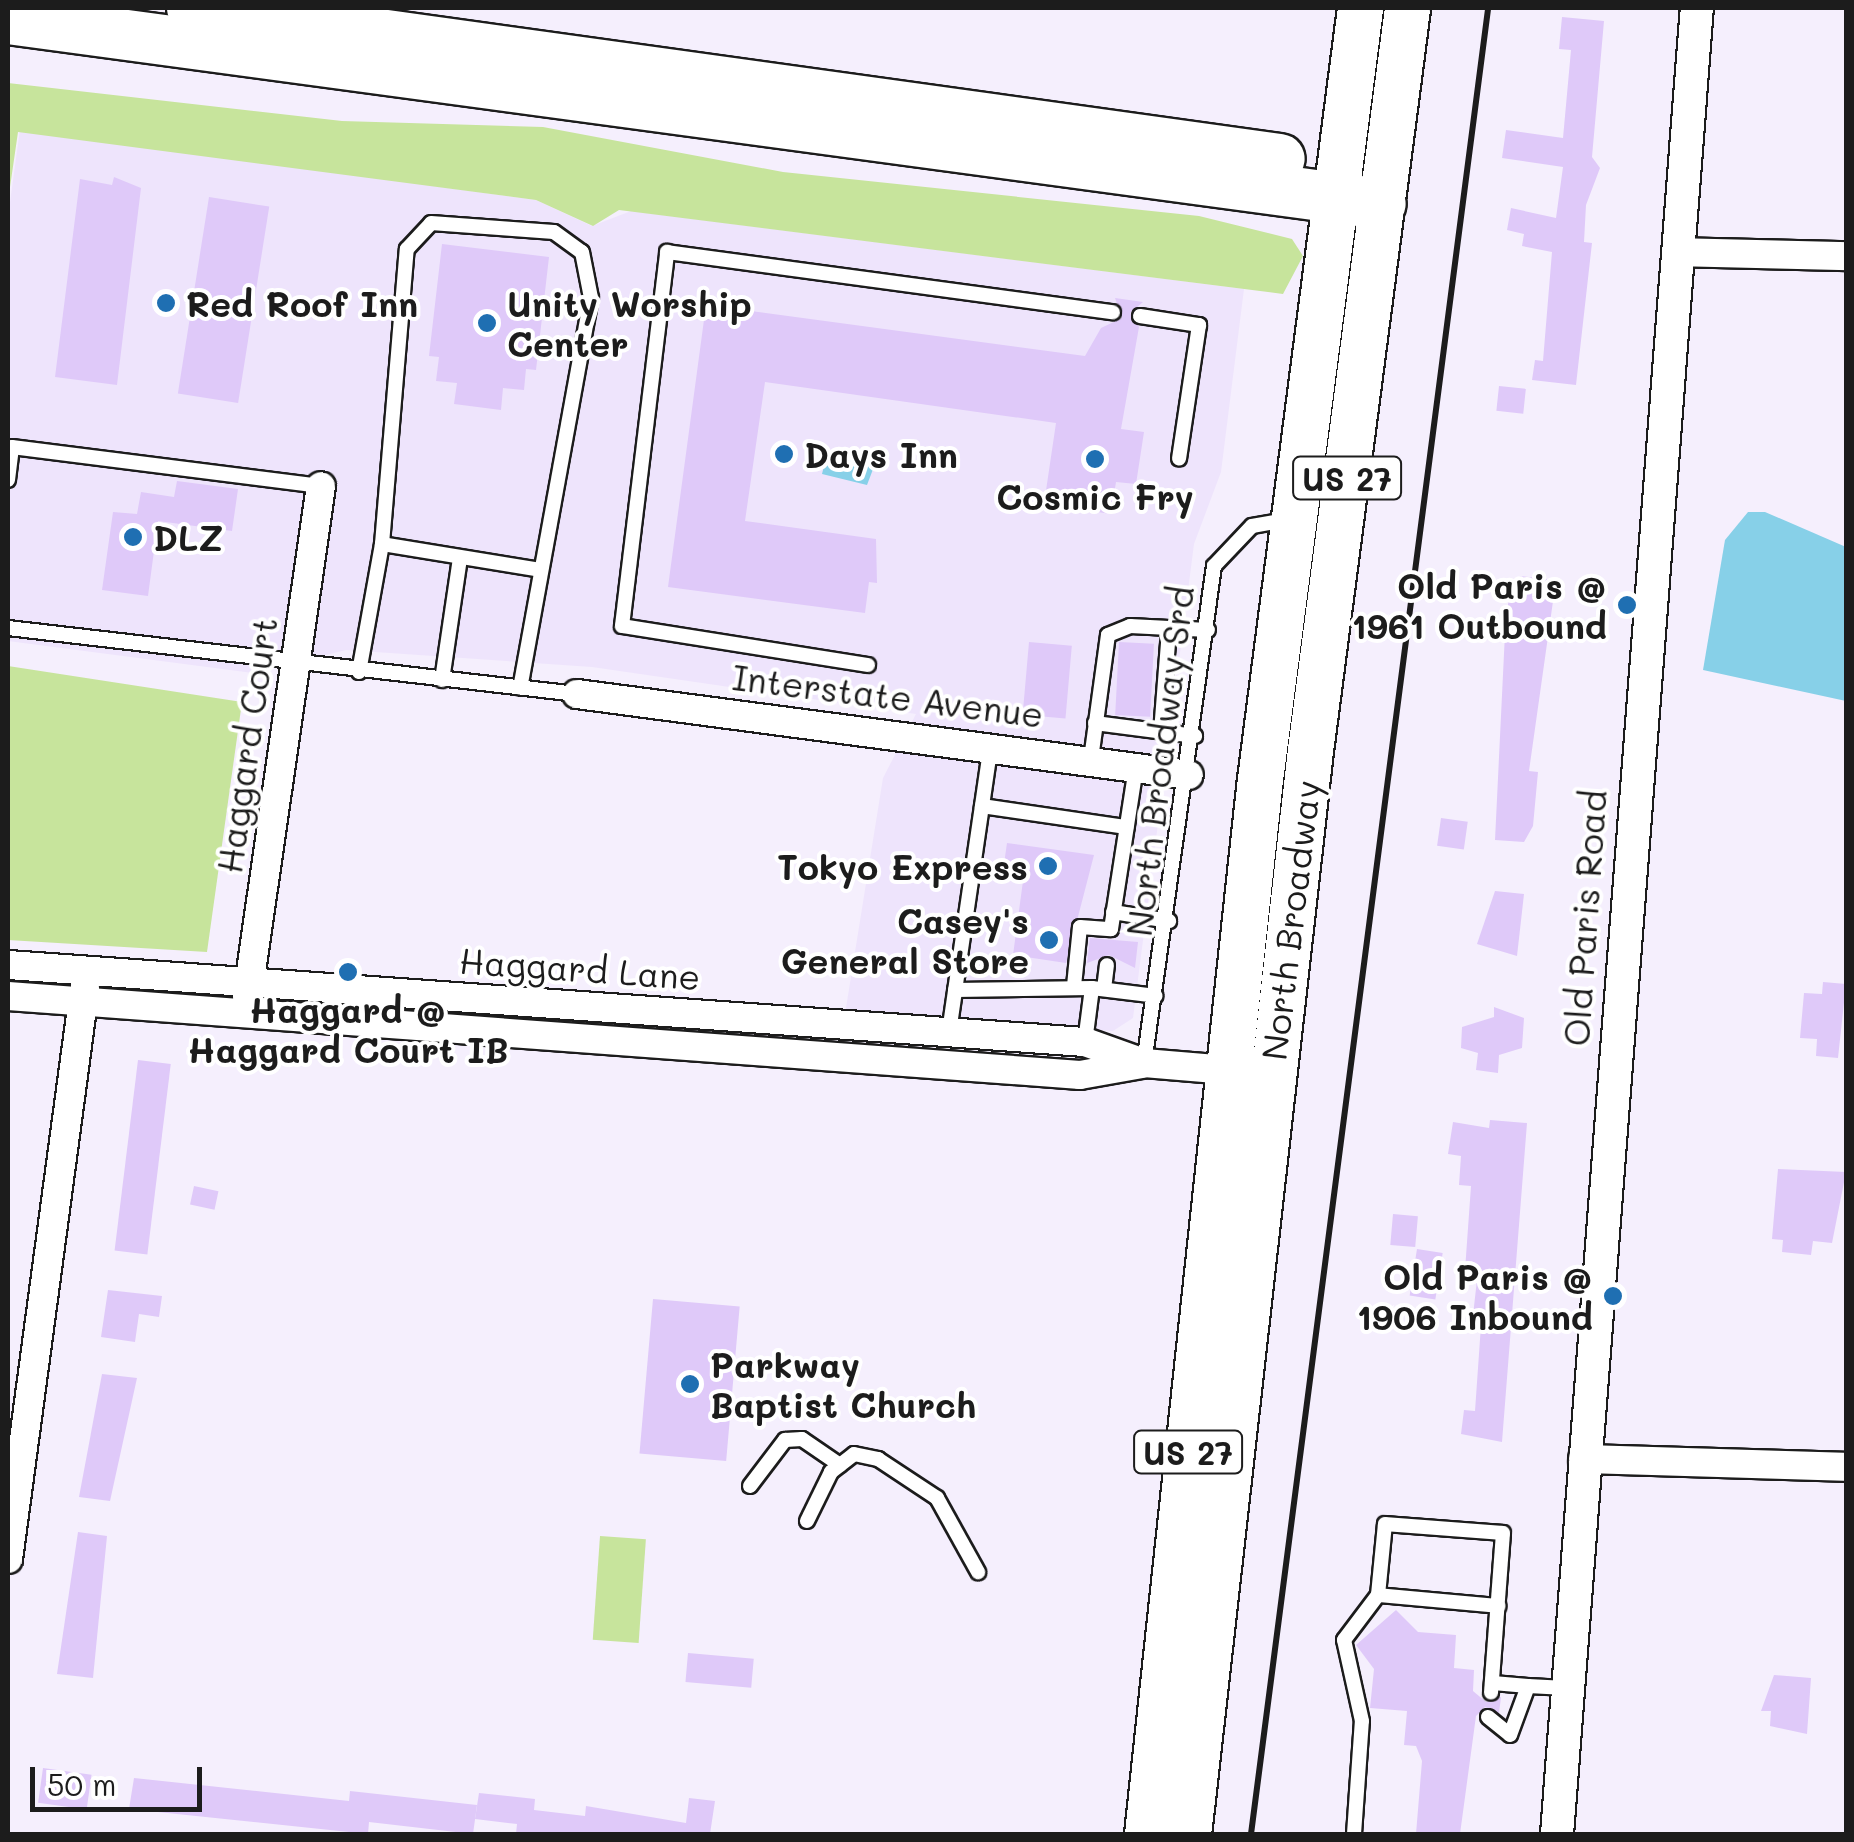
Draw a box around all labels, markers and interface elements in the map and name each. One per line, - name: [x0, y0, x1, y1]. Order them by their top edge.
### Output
- place label: Red Roof Inn: [186, 282, 418, 324]
- place label: Unity Worship Center: [507, 282, 752, 364]
- marker: Red Roof Inn: [155, 292, 177, 314]
- marker: Unity Worship Center: [476, 312, 498, 334]
- place label: Days Inn: [804, 433, 958, 475]
- marker: Days Inn: [773, 443, 795, 465]
- marker: Cosmic Fry: [1084, 448, 1106, 470]
- road number: US 27: [1292, 451, 1402, 505]
- place label: Cosmic Fry: [996, 475, 1194, 517]
- place label: DLZ: [153, 516, 223, 558]
- marker: DLZ: [122, 526, 144, 548]
- place label: Old Paris @ 1961 Outbound: [1351, 564, 1607, 646]
- street label: North Broadway Srd: [1117, 584, 1201, 938]
- marker: Old Paris @ 1961 Outbound: [1616, 594, 1638, 616]
- street label: Haggard Court: [207, 614, 285, 876]
- street label: Interstate Avenue: [730, 655, 1046, 735]
- street label: North Broadway: [1252, 778, 1328, 1062]
- street label: Old Paris Road: [1554, 788, 1614, 1048]
- place label: Tokyo Express: [777, 845, 1028, 887]
- marker: Tokyo Express: [1037, 855, 1059, 877]
- place label: Casey's General Store: [781, 899, 1029, 981]
- marker: Casey's General Store: [1038, 929, 1060, 951]
- street label: Haggard Lane: [458, 939, 702, 997]
- marker: Haggard @ Haggard Court IB: [337, 961, 359, 983]
- place label: Haggard @ Haggard Court IB: [188, 988, 508, 1070]
- place label: Old Paris @ 1906 Inbound: [1356, 1255, 1593, 1337]
- marker: Old Paris @ 1906 Inbound: [1602, 1285, 1624, 1307]
- place label: Parkway Baptist Church: [710, 1343, 976, 1425]
- marker: Parkway Baptist Church: [679, 1373, 701, 1395]
- road number: US 27: [1133, 1425, 1243, 1479]
- scale bar: [35, 1747, 208, 1809]
- text: 50 m: [47, 1764, 117, 1804]

